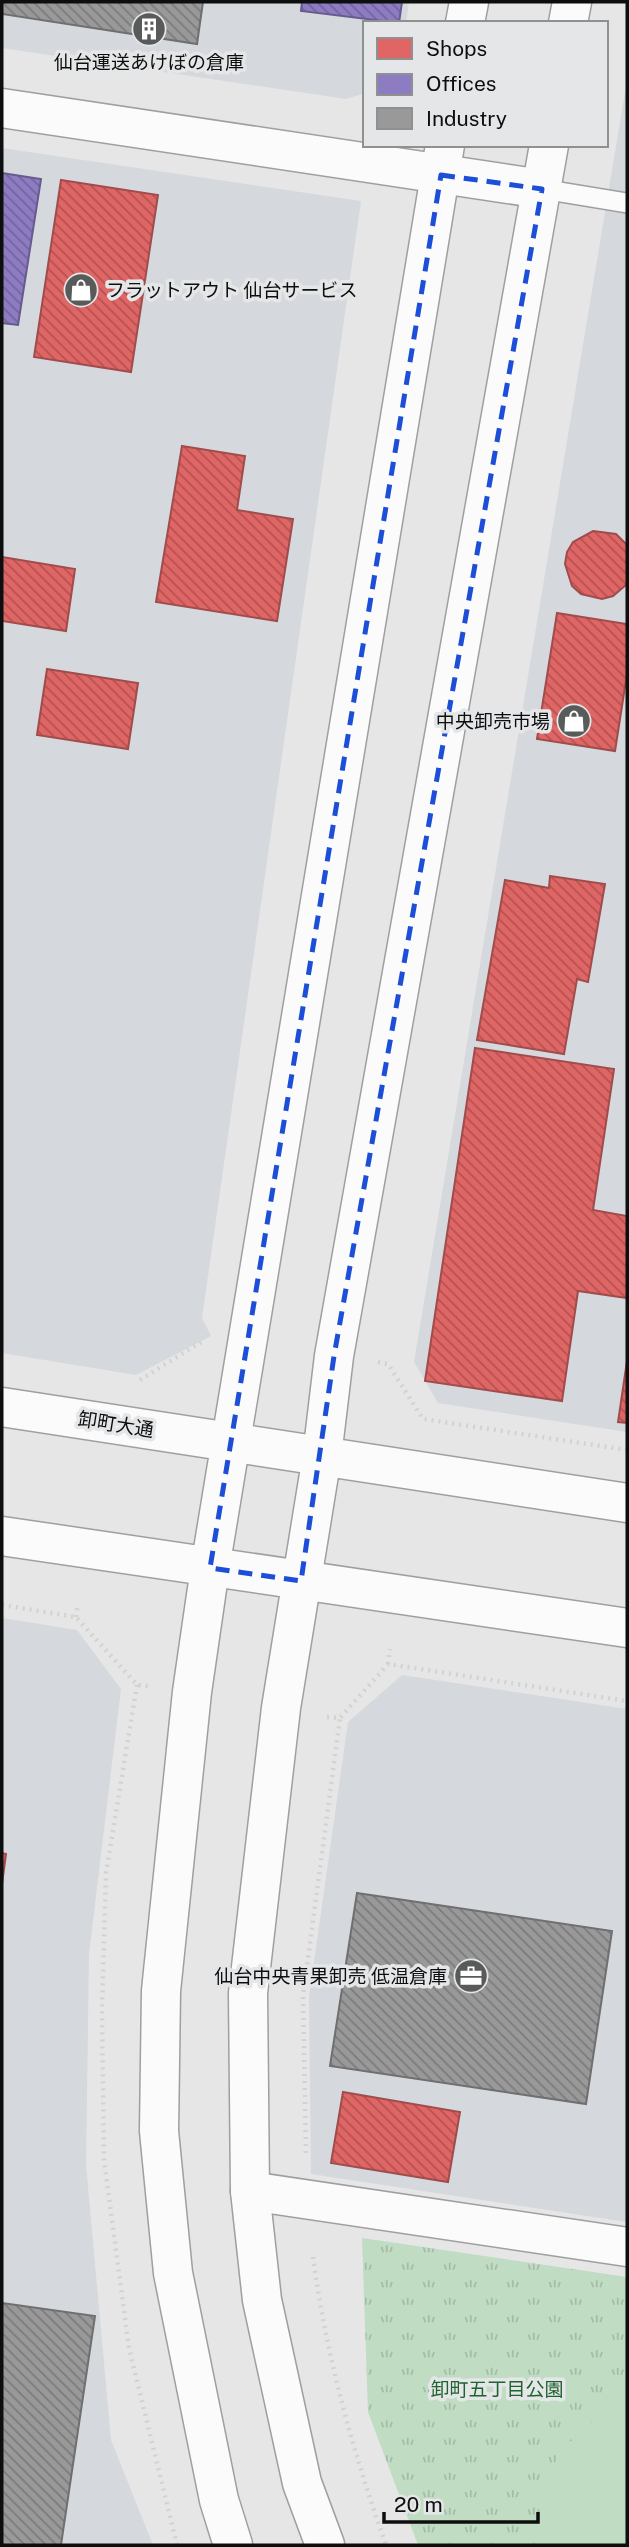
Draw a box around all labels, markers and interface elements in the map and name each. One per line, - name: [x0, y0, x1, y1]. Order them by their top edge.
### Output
- building icon: 仙台運送あけぼの倉庫: [130, 10, 168, 48]
- legend: [363, 21, 608, 147]
- text: Shops: [426, 36, 487, 61]
- place label: 仙台運送あけぼの倉庫: [54, 51, 244, 73]
- text: Offices: [426, 71, 496, 96]
- text: Industry: [426, 106, 507, 131]
- shop icon: フラットアウト 仙台サービス: [62, 271, 100, 309]
- place label: フラットアウト 仙台サービス: [106, 279, 358, 301]
- shop icon: 中央卸売市場: [555, 702, 593, 740]
- place label: 中央卸売市場: [436, 710, 550, 732]
- street label: 卸町大通: [77, 1407, 155, 1441]
- office icon: 仙台中央青果卸売 低温倉庫: [452, 1957, 490, 1995]
- place label: 仙台中央青果卸売 低温倉庫: [214, 1965, 447, 1987]
- park label: 卸町五丁目公園: [430, 2378, 564, 2400]
- scale bar: [384, 2480, 538, 2524]
- text: 20 m: [394, 2492, 443, 2517]

